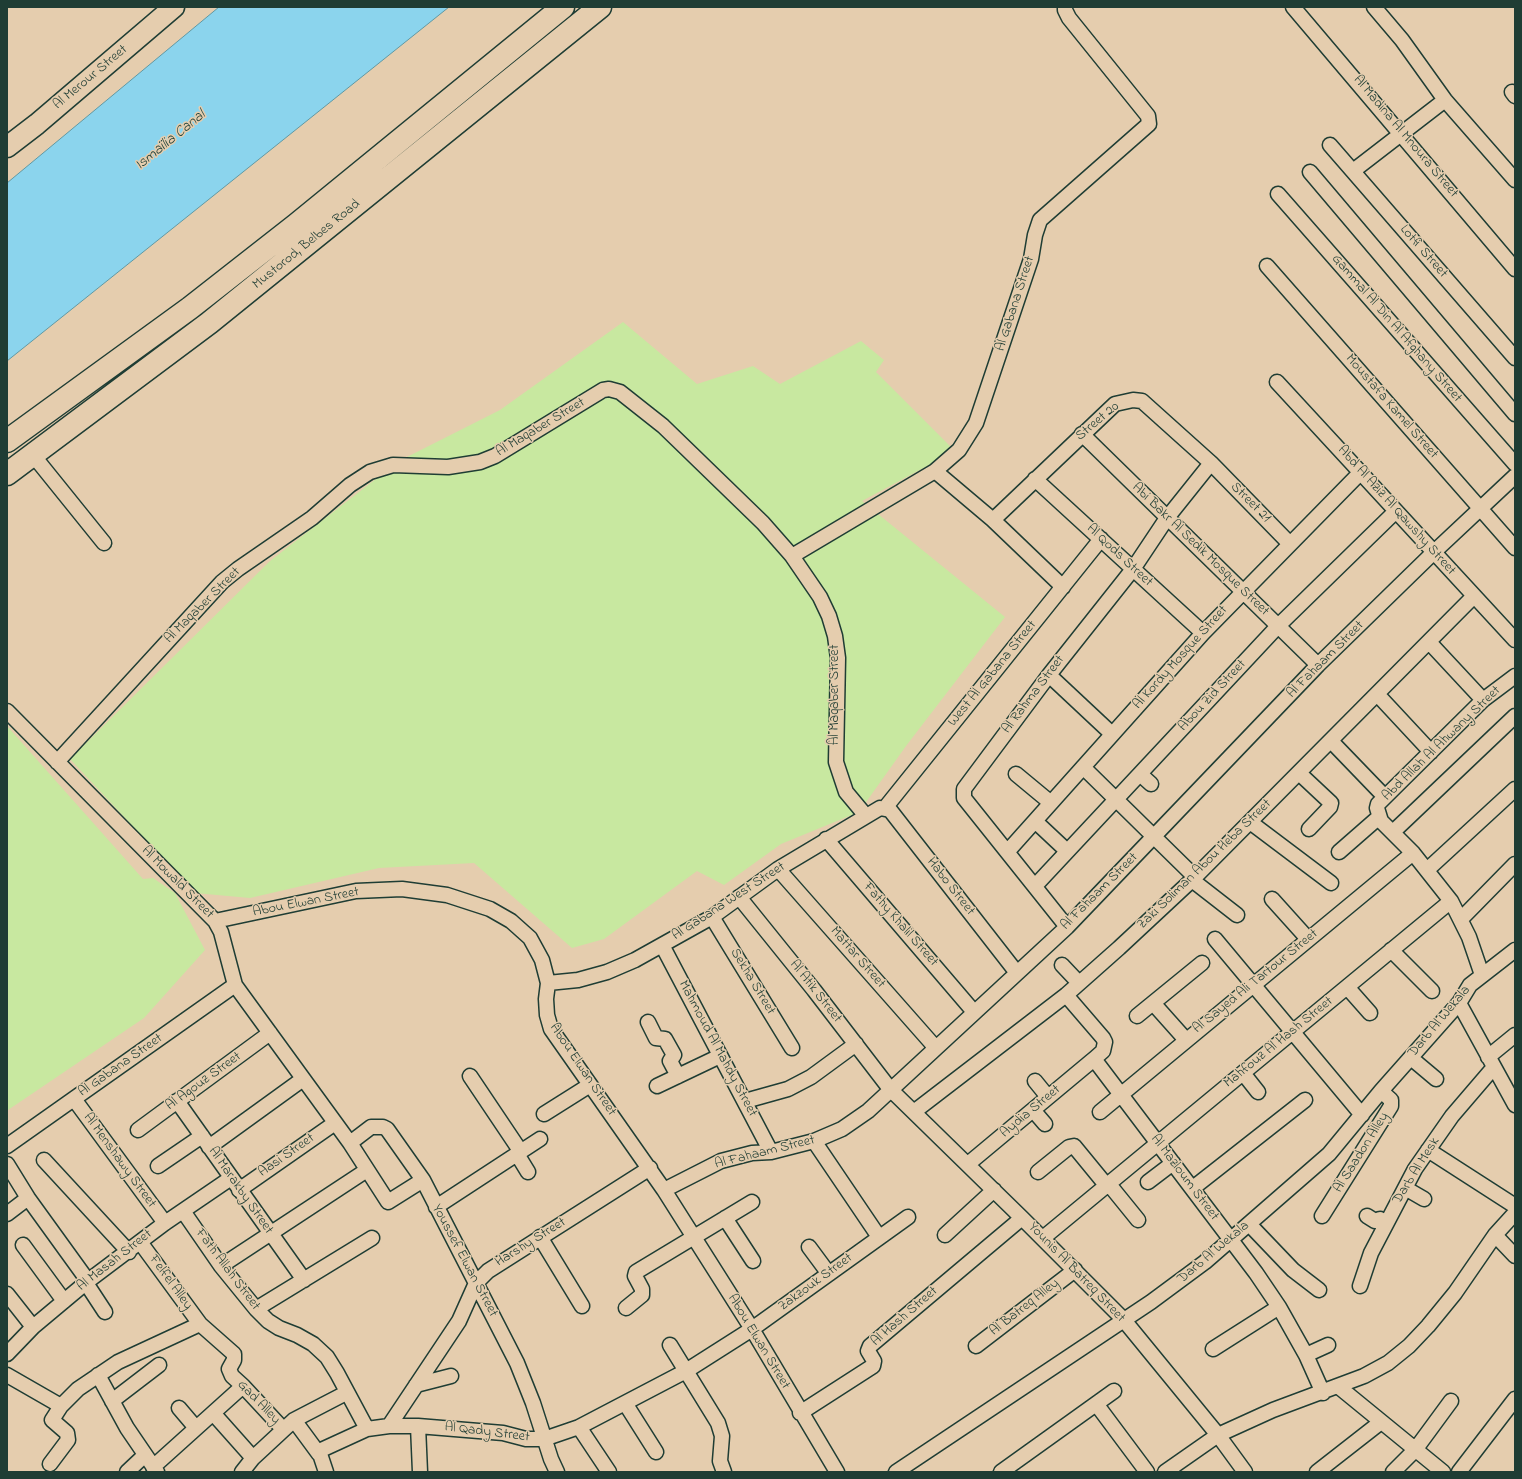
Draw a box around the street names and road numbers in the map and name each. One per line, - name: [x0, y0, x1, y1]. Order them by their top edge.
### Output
- street label: Al Merour Street: [50, 42, 132, 114]
- street label: Al Madina Al Mnoura Street: [1349, 72, 1461, 202]
- street label: Mustorod, Belbes Road: [250, 196, 364, 294]
- street label: Lotfi Street: [1395, 222, 1451, 282]
- street label: Gammal Al Din Al Afghany Street: [1327, 251, 1465, 407]
- street label: Al Gabana Street: [993, 254, 1039, 354]
- street label: Moustafa Kamel Street: [1341, 351, 1441, 463]
- street label: Al Maqaber Street: [494, 395, 588, 461]
- street label: Street 20: [1073, 399, 1123, 445]
- street label: Abd Al Aziz Al Qawshy Street: [1333, 443, 1459, 579]
- street label: Street 21: [1226, 479, 1274, 527]
- street label: Abi Bakr Al Sedik Mosque Street: [1128, 480, 1272, 620]
- street label: Al Qods Street: [1082, 521, 1156, 591]
- street label: Al Maqaber Street: [161, 564, 245, 648]
- street label: Al Kordy Mosque Street: [1130, 603, 1232, 713]
- street label: West Al Gabana Street: [945, 618, 1041, 730]
- street label: Al Fahaam Street: [1284, 618, 1368, 702]
- street label: Al Maqaber Street: [828, 645, 844, 745]
- street label: Al Rahma Street: [999, 653, 1069, 737]
- street label: Abou Zid Street: [1176, 657, 1250, 735]
- street label: Abd Allah Al Ahwany Street: [1379, 683, 1505, 805]
- street label: Zaki Soliman Abou Heba Street: [1134, 796, 1276, 934]
- street label: Al Mowald Street: [137, 843, 217, 923]
- street label: Al Fahaam Street: [1058, 850, 1142, 934]
- street label: Habo Street: [922, 855, 978, 919]
- street label: Al Gabana West Street: [669, 859, 789, 945]
- street label: Fathy Khalil Street: [859, 879, 941, 971]
- street label: Abou Elwan Street: [251, 884, 361, 922]
- street label: Mattar Street: [826, 924, 888, 992]
- street label: Al Sayed Ali Tartour Street: [1190, 926, 1322, 1038]
- street label: Sekha Street: [726, 946, 778, 1018]
- street label: Al Atik Street: [785, 957, 845, 1027]
- street label: Mahmoud Al Mahdy Street: [674, 978, 760, 1120]
- street label: Darb Al Wekala: [1405, 983, 1475, 1061]
- street label: Mahfouz Al Hash Street: [1221, 994, 1337, 1092]
- street label: Abou Elwan Street: [545, 1021, 619, 1119]
- street label: Al Gabana Street: [76, 1031, 166, 1101]
- street label: Al Agouz Street: [163, 1049, 245, 1115]
- street label: Aydia Street: [997, 1082, 1065, 1142]
- street label: Al Menshawy Street: [79, 1110, 159, 1212]
- street label: Al Saadon Alley: [1331, 1110, 1393, 1196]
- street label: Aasi Street: [256, 1131, 318, 1181]
- street label: Al Fahaam Street: [713, 1132, 817, 1174]
- street label: Al Mazloum Street: [1146, 1132, 1222, 1224]
- street label: Darb Al Mesk: [1390, 1135, 1444, 1207]
- street label: Al Marakby Street: [204, 1144, 276, 1238]
- street label: Youssef Elwan Street: [427, 1202, 501, 1320]
- street label: Harshy Street: [492, 1215, 570, 1271]
- street label: Darb Al Wekala: [1175, 1218, 1253, 1288]
- street label: Younis Al Batreq Street: [1024, 1219, 1128, 1327]
- street label: Al Masah Street: [74, 1226, 156, 1296]
- street label: Fath Allah Street: [191, 1226, 263, 1314]
- street label: Zakzouk Street: [776, 1250, 856, 1316]
- street label: Felfel Alley: [144, 1252, 196, 1314]
- street label: Al Batreq Alley: [987, 1276, 1063, 1340]
- street label: Al Hash Street: [868, 1284, 942, 1350]
- street label: Abou Elwan Street: [723, 1291, 793, 1393]
- street label: Gad Alley: [233, 1377, 283, 1429]
- street label: Al Qady Street: [444, 1419, 530, 1447]

